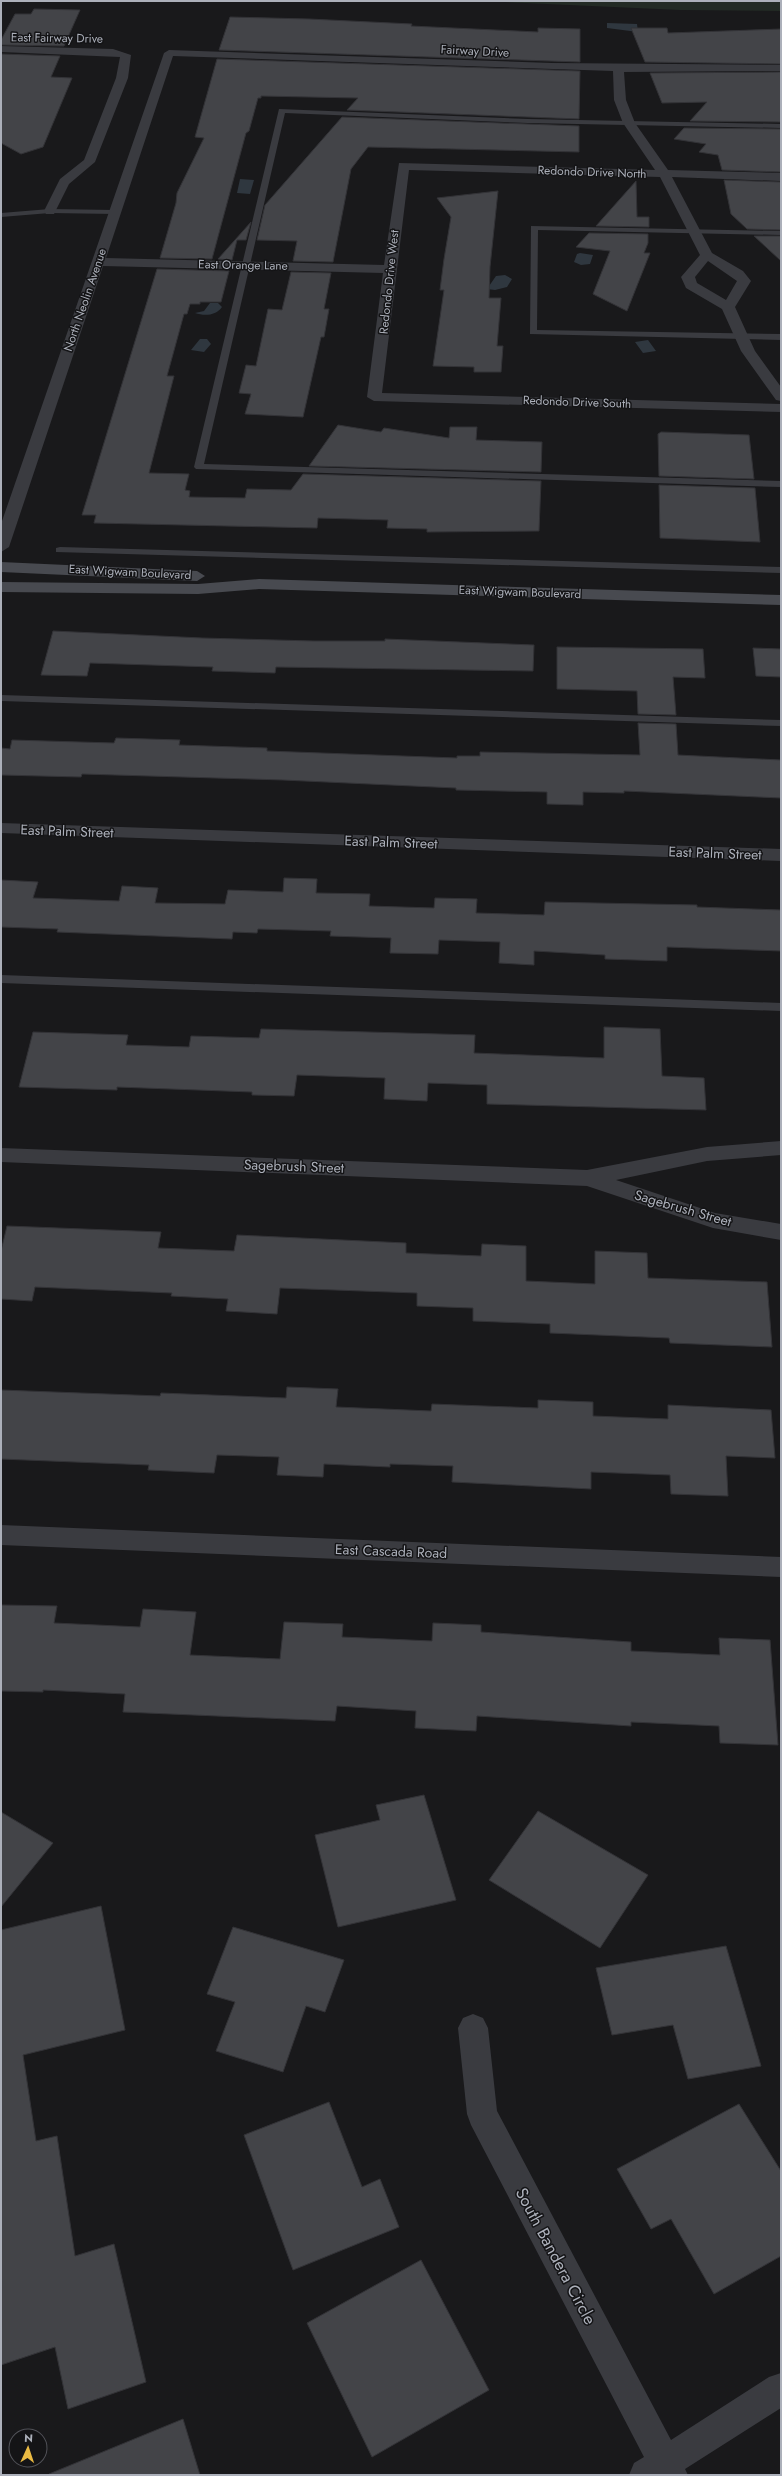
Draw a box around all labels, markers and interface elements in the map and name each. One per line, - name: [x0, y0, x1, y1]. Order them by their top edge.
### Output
- street label: East Fairway Drive: [11, 28, 103, 48]
- street label: Fairway Drive: [440, 40, 510, 62]
- street label: Redondo Drive North: [537, 161, 647, 183]
- street label: Redondo Drive West: [375, 229, 403, 335]
- street label: North Neolin Avenue: [59, 246, 111, 354]
- street label: East Orange Lane: [198, 255, 288, 275]
- street label: Redondo Drive South: [522, 391, 632, 413]
- street label: East Wigwam Boulevard: [68, 560, 192, 584]
- street label: East Wigwam Boulevard: [458, 581, 582, 603]
- street label: East Palm Street: [20, 819, 115, 843]
- street label: East Palm Street: [344, 830, 439, 854]
- street label: East Palm Street: [668, 841, 763, 865]
- street label: Sagebrush Street: [244, 1154, 345, 1178]
- street label: Sagebrush Street: [632, 1185, 735, 1232]
- street label: East Cascada Road: [335, 1539, 447, 1563]
- street label: South Bandera Circle: [510, 2183, 602, 2329]
- north arrow: [8, 2428, 48, 2468]
- text: N: [24, 2430, 33, 2446]

